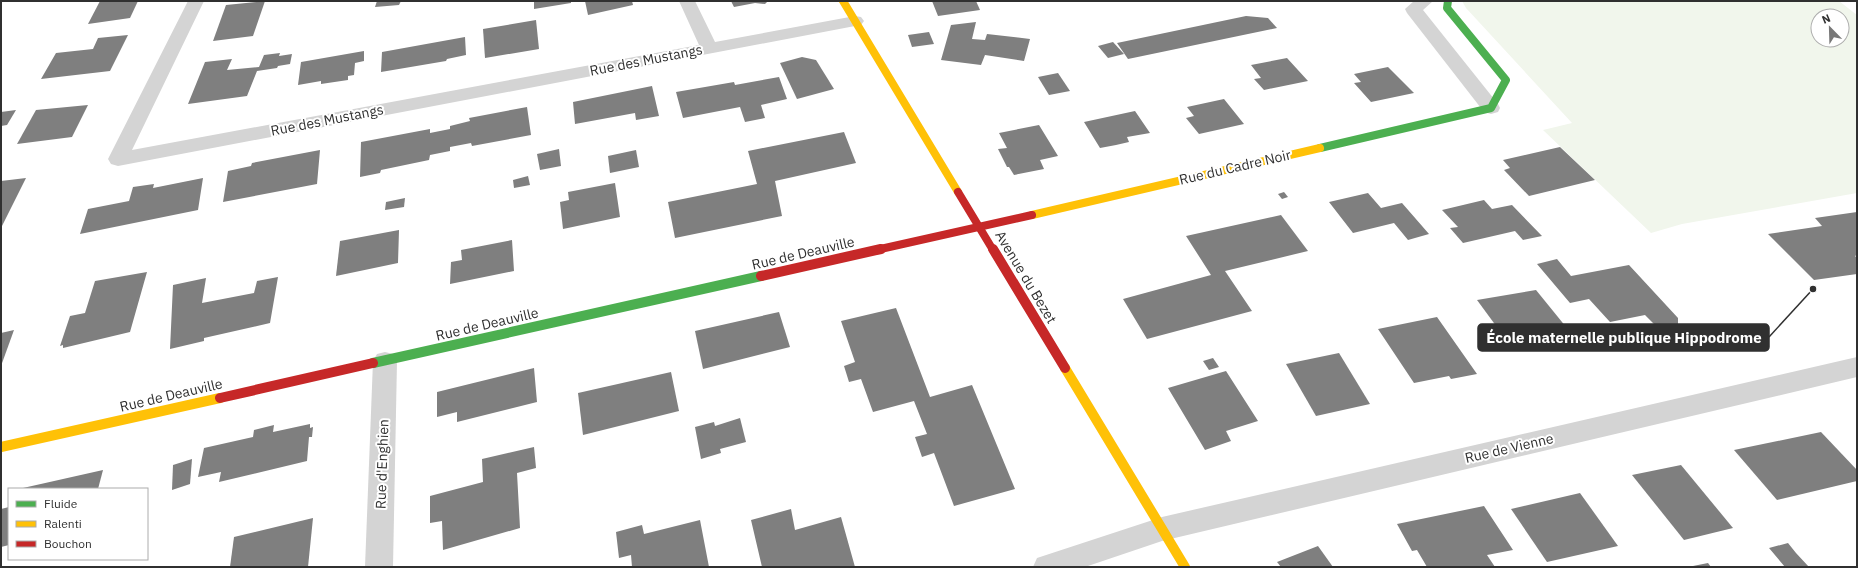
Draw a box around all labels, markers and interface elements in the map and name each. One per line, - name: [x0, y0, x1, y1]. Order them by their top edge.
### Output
- north arrow: [1810, 8, 1850, 48]
- text: N: [1820, 11, 1833, 27]
- street label: Rue des Mustangs: [588, 40, 704, 80]
- street label: Rue des Mustangs: [269, 100, 385, 140]
- street label: Rue du Cadre Noir: [1177, 145, 1293, 189]
- street label: Avenue du Bezet: [991, 227, 1061, 327]
- street label: Rue de Deauville: [750, 232, 857, 274]
- street label: Rue de Deauville: [434, 303, 541, 345]
- callout: École maternelle publique Hippodrome: [1478, 324, 1769, 351]
- text: École maternelle publique Hippodrome: [1486, 328, 1762, 347]
- street label: Rue de Deauville: [118, 374, 225, 416]
- street label: Rue d'Enghien: [371, 419, 393, 509]
- street label: Rue de Vienne: [1463, 429, 1555, 467]
- legend: [8, 488, 148, 560]
- text: Fluide: [44, 496, 78, 511]
- text: Ralenti: [44, 516, 82, 531]
- text: Bouchon: [44, 536, 92, 551]

